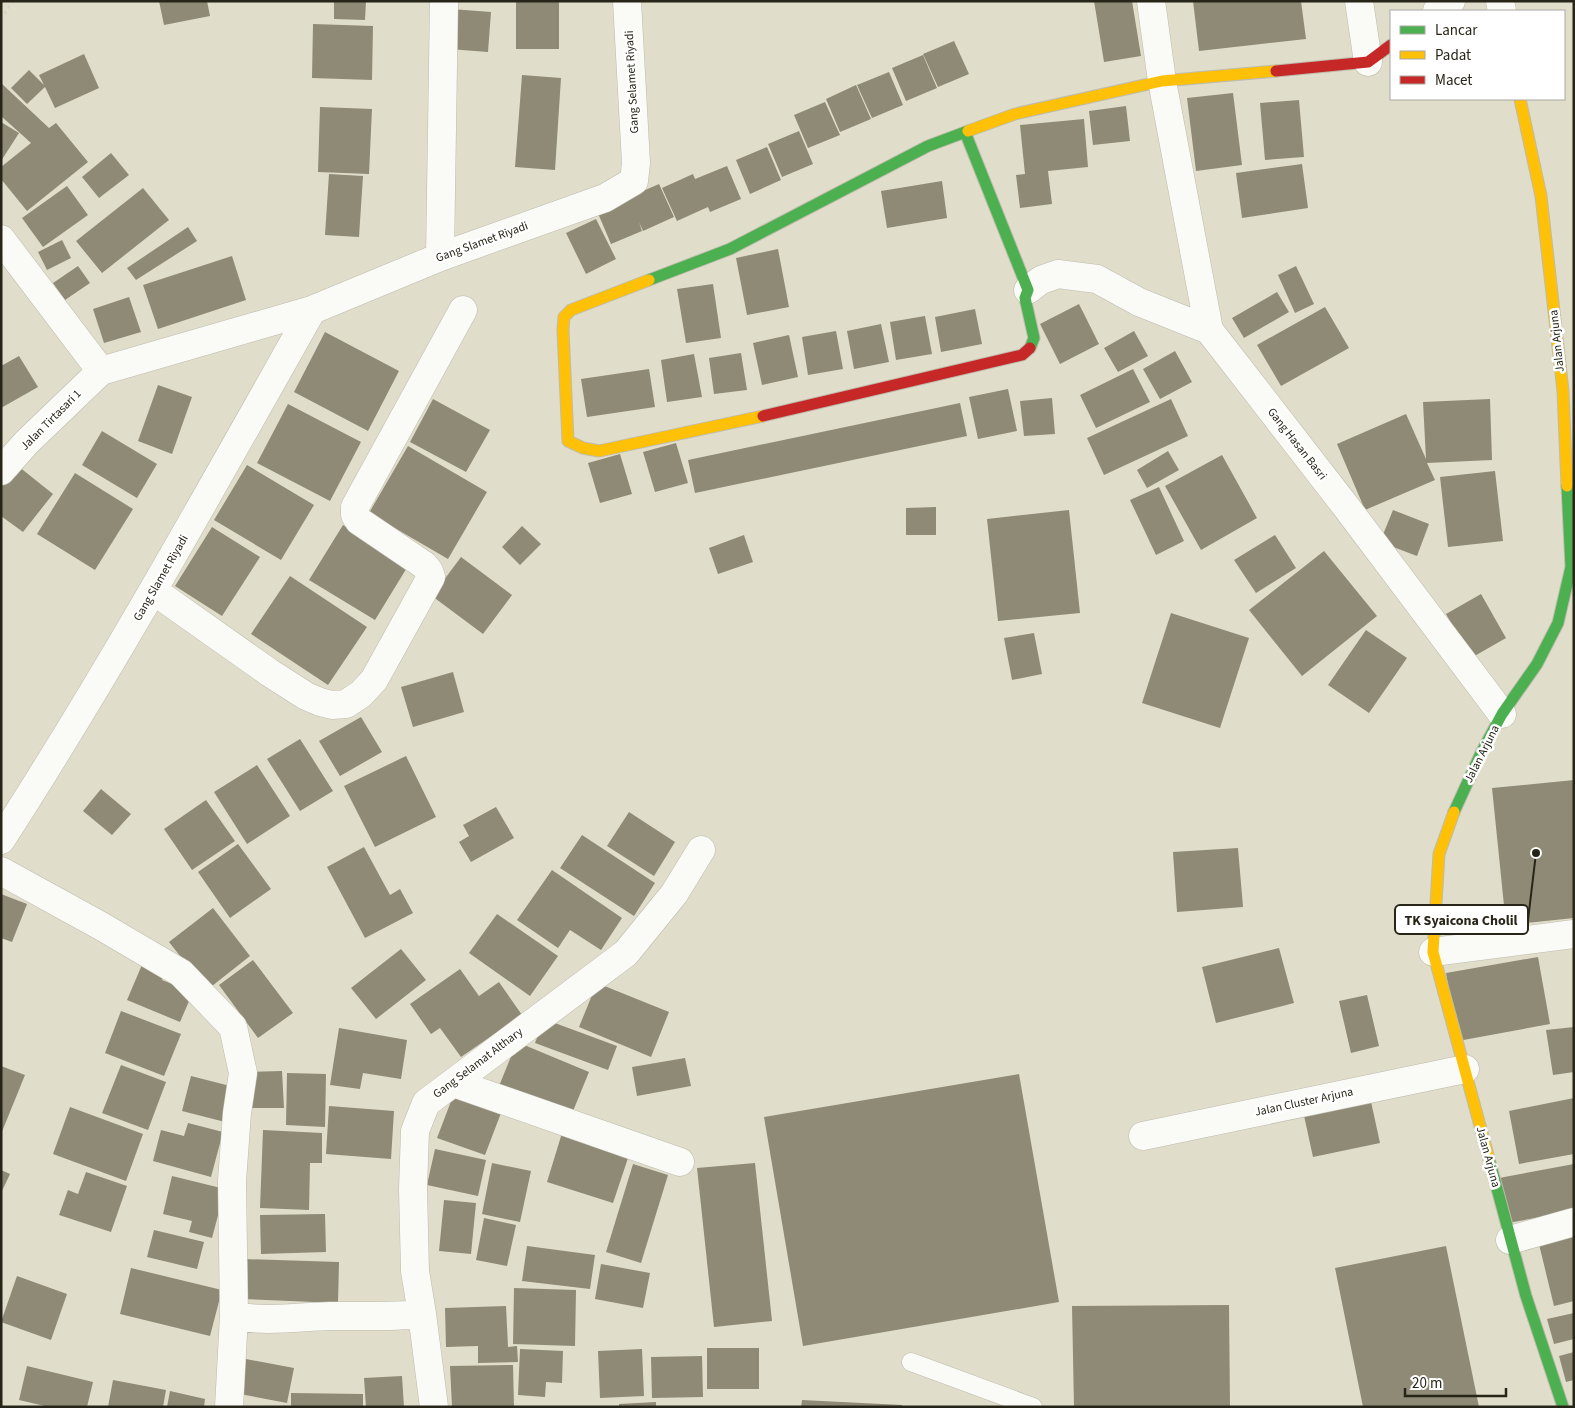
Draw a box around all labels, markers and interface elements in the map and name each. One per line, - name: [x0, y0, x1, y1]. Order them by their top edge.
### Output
- legend: [1390, 10, 1565, 100]
- text: Lancar: [1435, 20, 1478, 41]
- street label: Gang Selamet Riyadi: [621, 30, 643, 134]
- text: Padat: [1435, 45, 1471, 66]
- text: Macet: [1435, 70, 1472, 91]
- street label: Gang Slamet Riyadi: [434, 217, 531, 267]
- street label: Jalan Arjuna: [1545, 309, 1569, 373]
- street label: Jalan Tirtasari 1: [17, 386, 85, 454]
- street label: Gang Hasan Basri: [1263, 404, 1331, 484]
- street label: Gang Slamet Riyadi: [129, 532, 193, 624]
- street label: Jalan Arjuna: [1460, 722, 1504, 786]
- callout: TK Syaicona Cholil: [1395, 905, 1528, 934]
- text: TK Syaicona Cholil: [1404, 911, 1518, 931]
- street label: Gang Selamat Althary: [430, 1023, 527, 1102]
- street label: Jalan Cluster Arjuna: [1253, 1083, 1355, 1121]
- street label: Jalan Arjuna: [1472, 1125, 1504, 1189]
- scale bar: [1405, 1366, 1506, 1398]
- text: 20 m: [1412, 1373, 1442, 1394]

